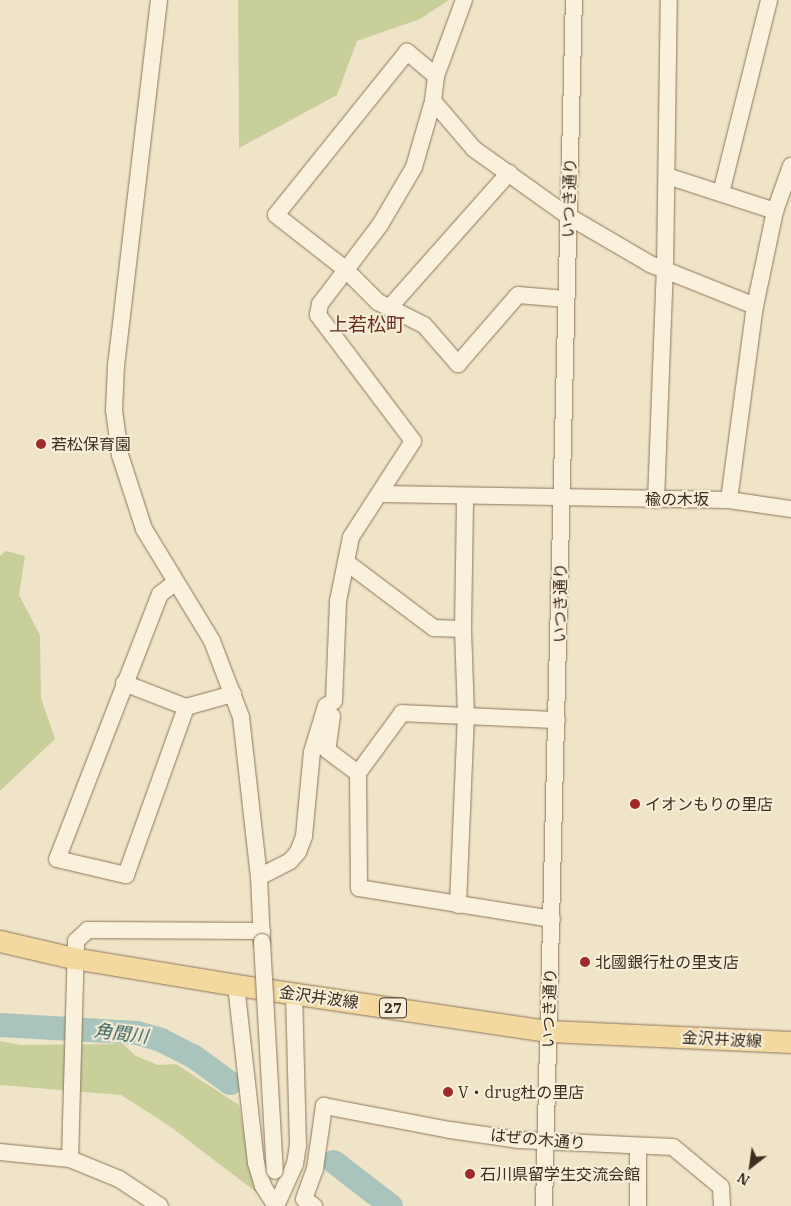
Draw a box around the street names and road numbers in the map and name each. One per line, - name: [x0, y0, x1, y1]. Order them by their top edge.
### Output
- street label: いつき通り: [558, 158, 580, 238]
- street label: 楡の木坂: [645, 489, 709, 509]
- street label: いつき通り: [550, 563, 570, 643]
- street label: いつき通り: [538, 968, 560, 1048]
- street label: 金沢井波線: [278, 982, 360, 1012]
- road number: 27: [378, 996, 408, 1020]
- street label: 金沢井波線: [682, 1027, 762, 1051]
- street label: はぜの木通り: [489, 1125, 587, 1153]

